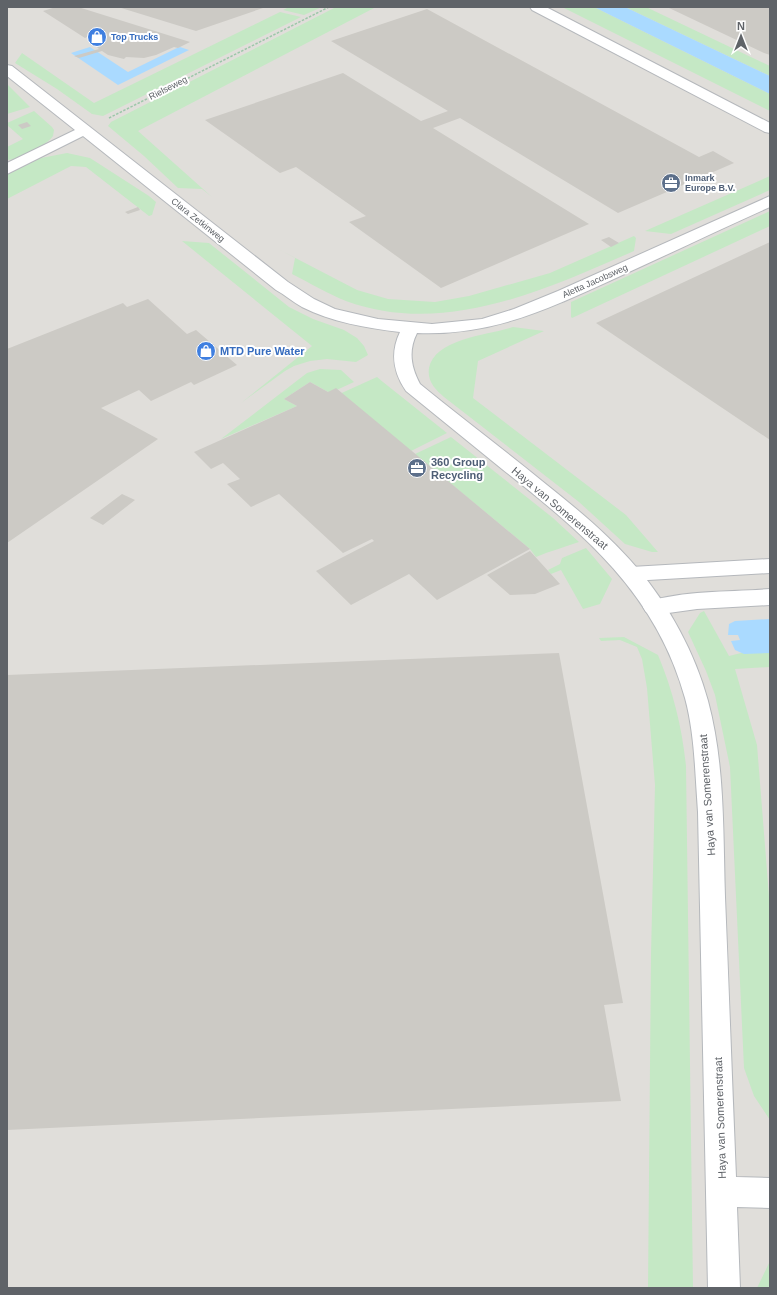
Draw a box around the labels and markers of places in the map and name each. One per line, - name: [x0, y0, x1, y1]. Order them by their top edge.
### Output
- shop icon: Top Trucks: [86, 26, 108, 48]
- place label: Top Trucks: [111, 32, 158, 42]
- office icon: Inmark Europe B.V.: [660, 172, 682, 194]
- place label: Inmark Europe B.V.: [685, 173, 735, 193]
- shop icon: MTD Pure Water: [195, 340, 217, 362]
- place label: MTD Pure Water: [220, 345, 305, 357]
- place label: 360 Group Recycling: [431, 456, 486, 481]
- office icon: 360 Group Recycling: [406, 457, 428, 479]

